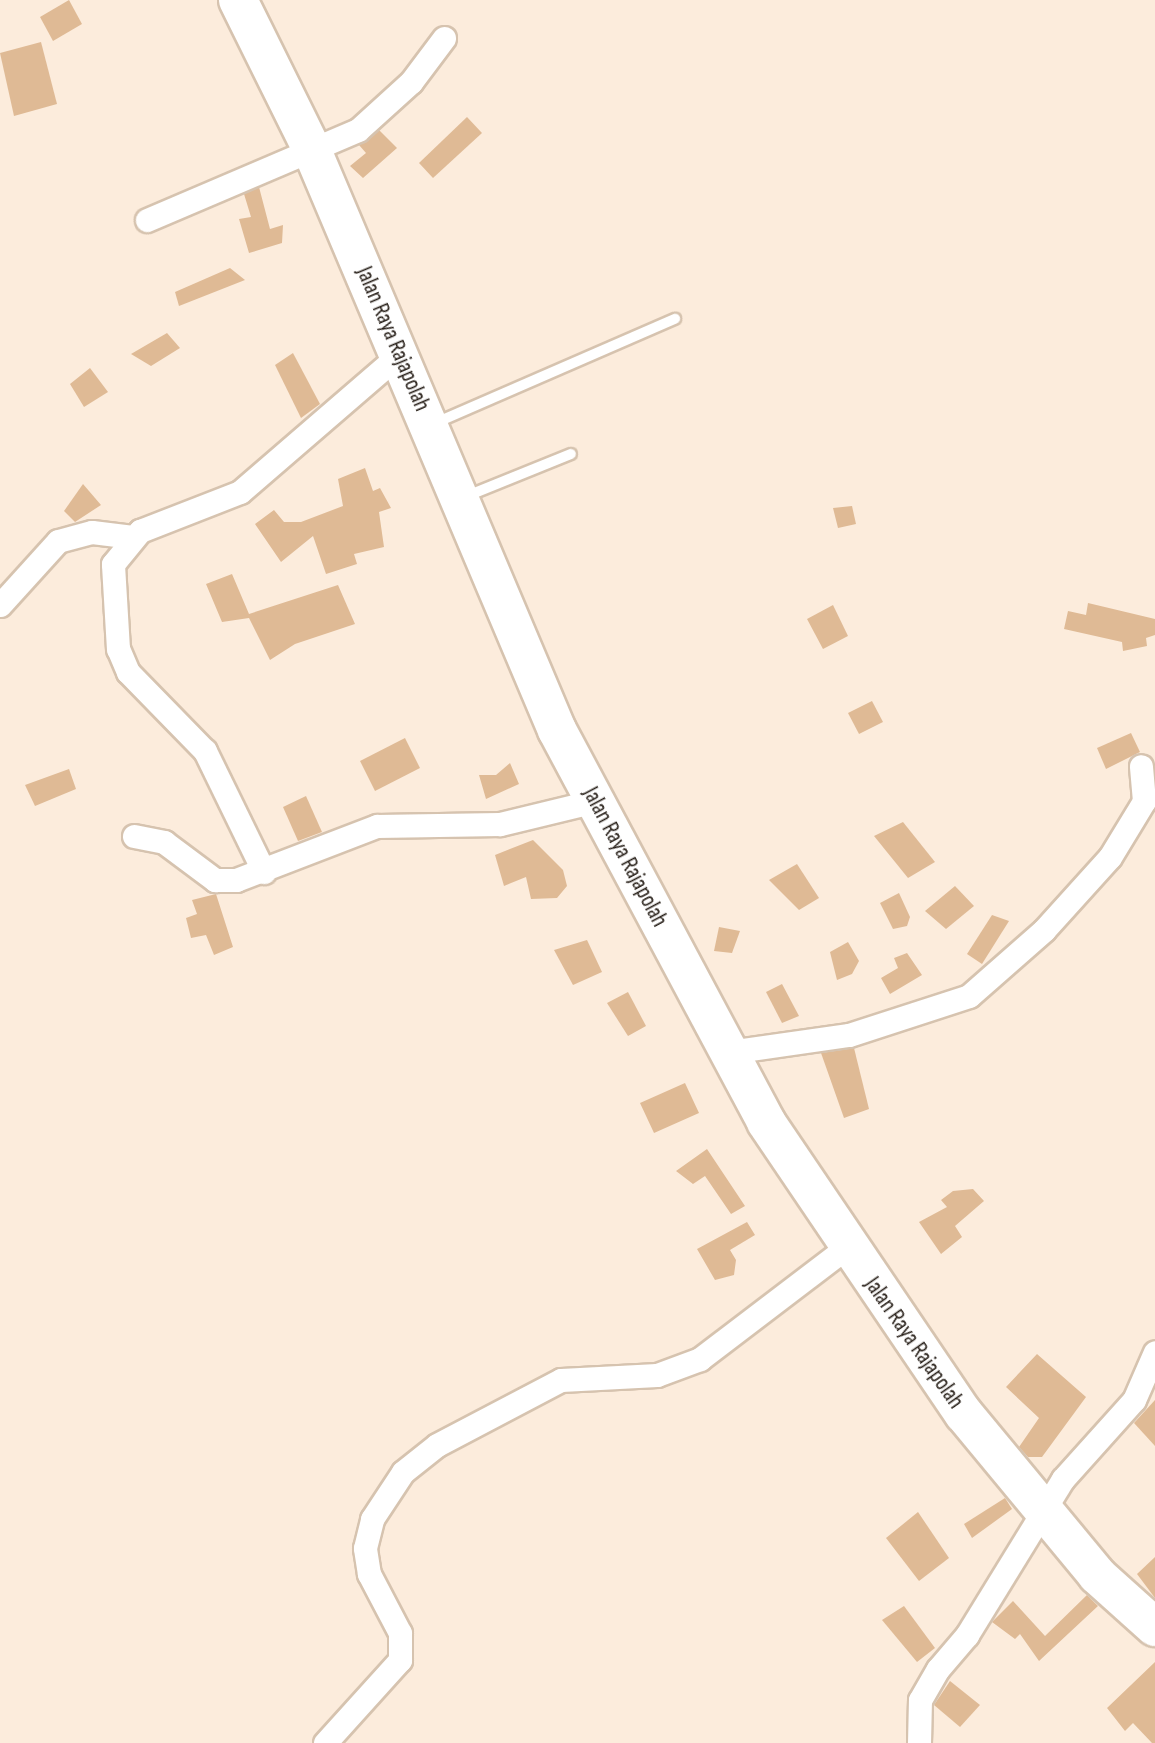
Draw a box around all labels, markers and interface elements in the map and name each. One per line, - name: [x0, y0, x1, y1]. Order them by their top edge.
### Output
- street label: Jalan Raya Rajapolah: [350, 263, 436, 415]
- street label: Jalan Raya Rajapolah: [577, 782, 673, 932]
- street label: Jalan Raya Rajapolah: [858, 1272, 970, 1414]

